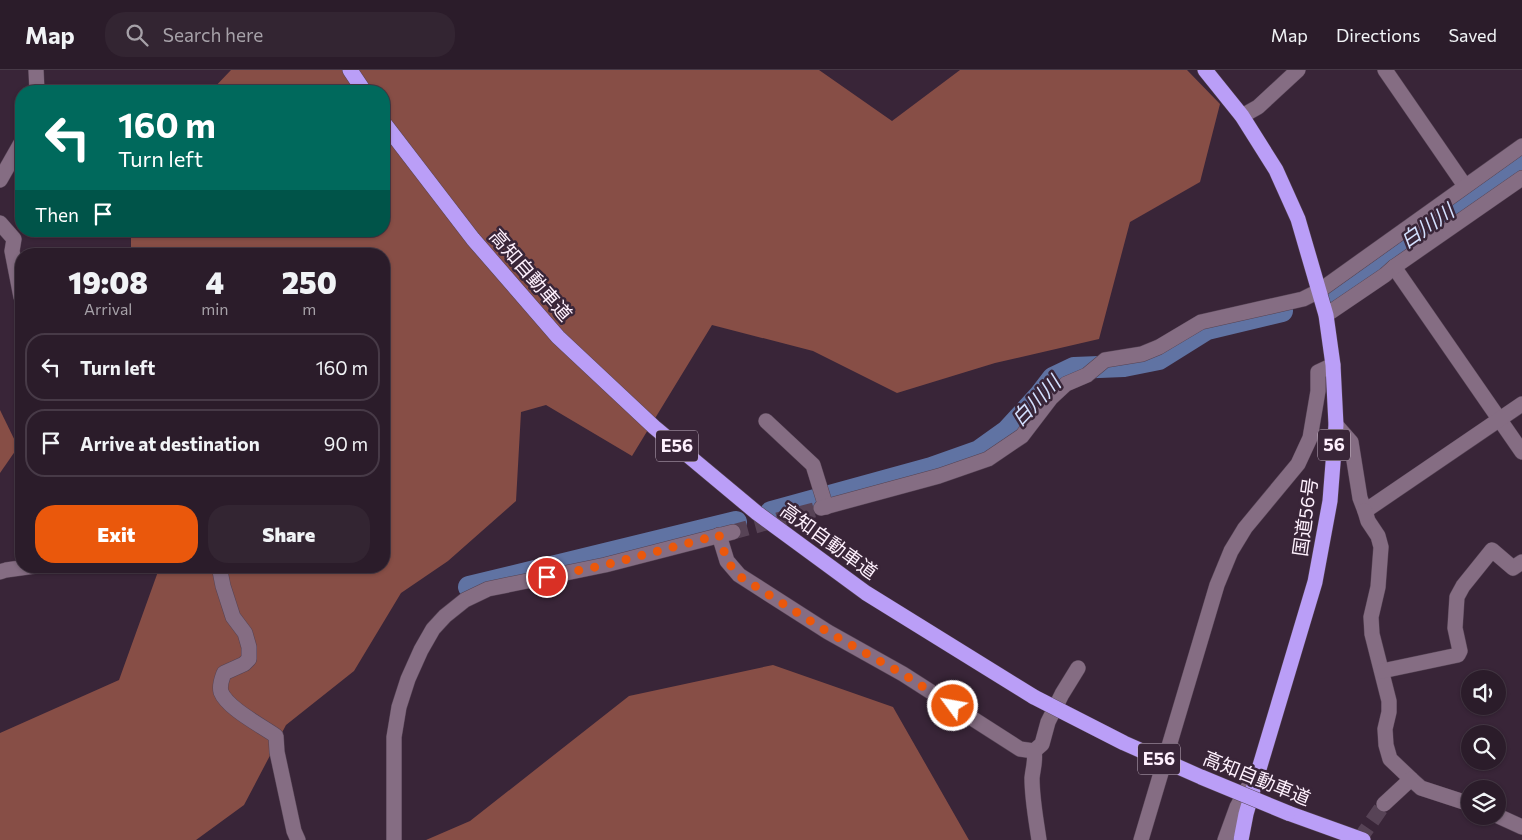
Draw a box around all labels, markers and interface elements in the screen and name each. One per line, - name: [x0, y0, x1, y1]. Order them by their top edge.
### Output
- search box: [105, 12, 455, 57]
- text: Map: [25, 20, 75, 49]
- icon: search: [123, 21, 151, 49]
- text: Search here: [163, 23, 263, 46]
- text: Map: [1271, 24, 1308, 46]
- text: Directions: [1336, 24, 1420, 46]
- text: Saved: [1448, 24, 1497, 46]
- text: 160 m: [118, 102, 216, 145]
- icon: left: [35, 105, 100, 170]
- text: Turn left: [118, 145, 203, 172]
- water label: 白川川: [1395, 197, 1460, 252]
- icon: arrive: [89, 200, 117, 228]
- text: Then: [35, 203, 79, 226]
- street label: 高知自動車道: [485, 224, 577, 325]
- text: 19:08: [68, 263, 148, 300]
- text: 4: [206, 263, 224, 300]
- text: 250: [282, 263, 337, 300]
- text: Arrival: [84, 299, 132, 318]
- text: min: [201, 299, 229, 318]
- text: m: [302, 299, 316, 318]
- icon: left: [37, 353, 65, 381]
- text: Turn left: [80, 356, 155, 379]
- text: 160 m: [316, 356, 368, 379]
- water label: 白川川: [1006, 369, 1066, 430]
- icon: arrive: [37, 429, 65, 457]
- road number: 56: [1318, 430, 1350, 460]
- road number: E56: [656, 431, 698, 462]
- text: Arrive at destination: [80, 432, 260, 455]
- text: 90 m: [324, 432, 368, 455]
- street label: 国道56号: [1288, 476, 1321, 558]
- street label: 高知自動車道: [776, 498, 882, 583]
- button: Exit: [35, 505, 198, 563]
- button: Share: [208, 505, 370, 563]
- pin: [526, 556, 568, 598]
- icon: arrive: [533, 563, 561, 591]
- map controls: [1461, 670, 1506, 825]
- button: sound: [1461, 670, 1506, 715]
- position arrow: [926, 679, 978, 731]
- button: search: [1461, 725, 1506, 770]
- road number: E56: [1138, 744, 1180, 774]
- street label: 高知自動車道: [1200, 746, 1314, 810]
- button: layers: [1461, 780, 1506, 825]

